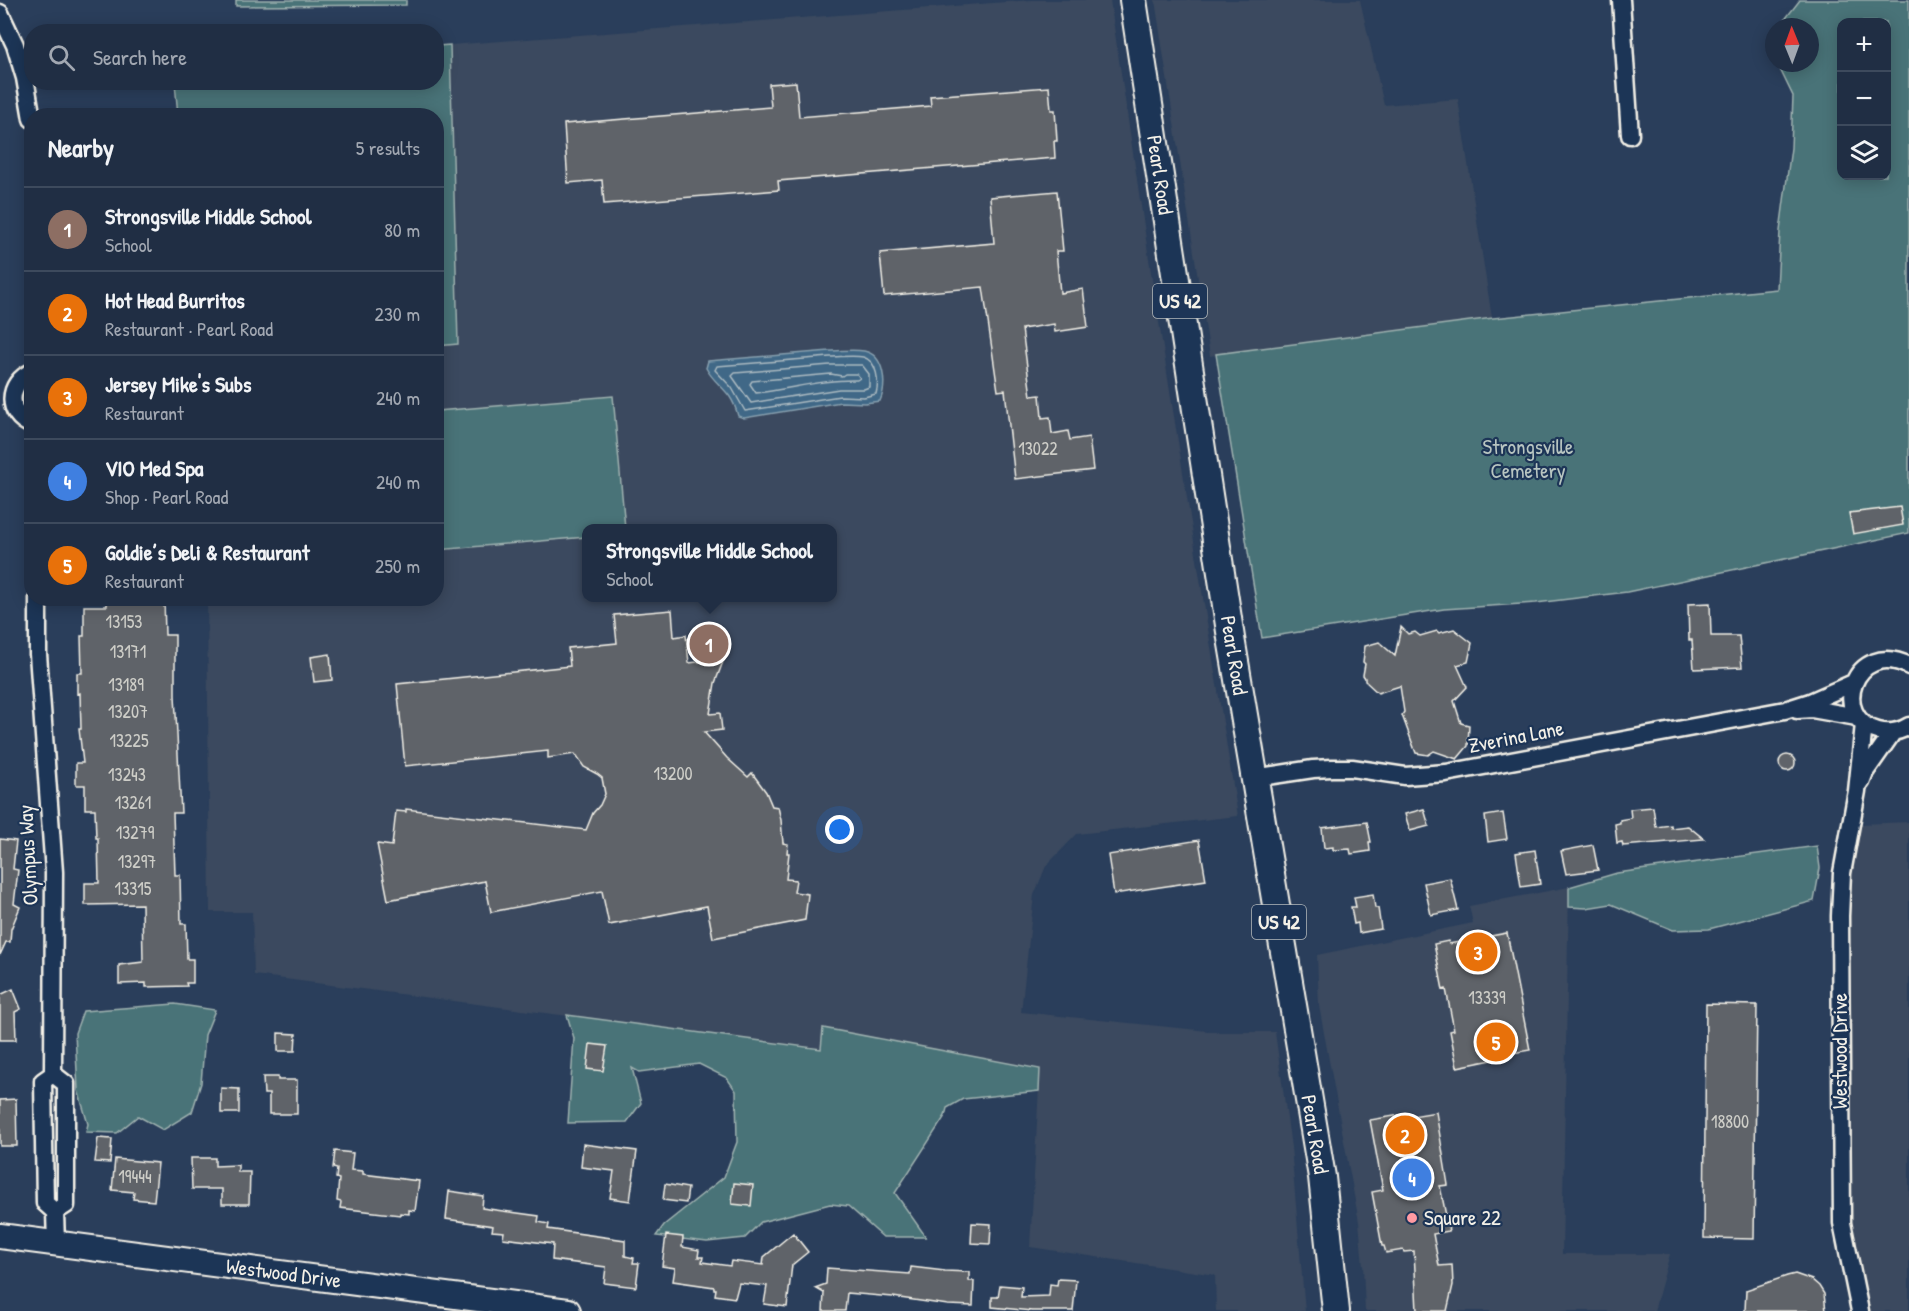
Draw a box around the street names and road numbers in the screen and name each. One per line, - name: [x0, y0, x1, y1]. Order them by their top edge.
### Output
- street label: Pearl Road: [1140, 133, 1181, 216]
- road number: US 42: [1153, 284, 1207, 318]
- street label: Pearl Road: [1214, 614, 1255, 697]
- street label: Zverina Lane: [1466, 713, 1566, 760]
- street label: Olympus Way: [10, 804, 45, 906]
- road number: US 42: [1252, 905, 1306, 939]
- street label: Westwood Drive: [1825, 993, 1854, 1109]
- street label: Pearl Road: [1294, 1093, 1336, 1176]
- street label: Westwood Drive: [224, 1251, 343, 1295]

